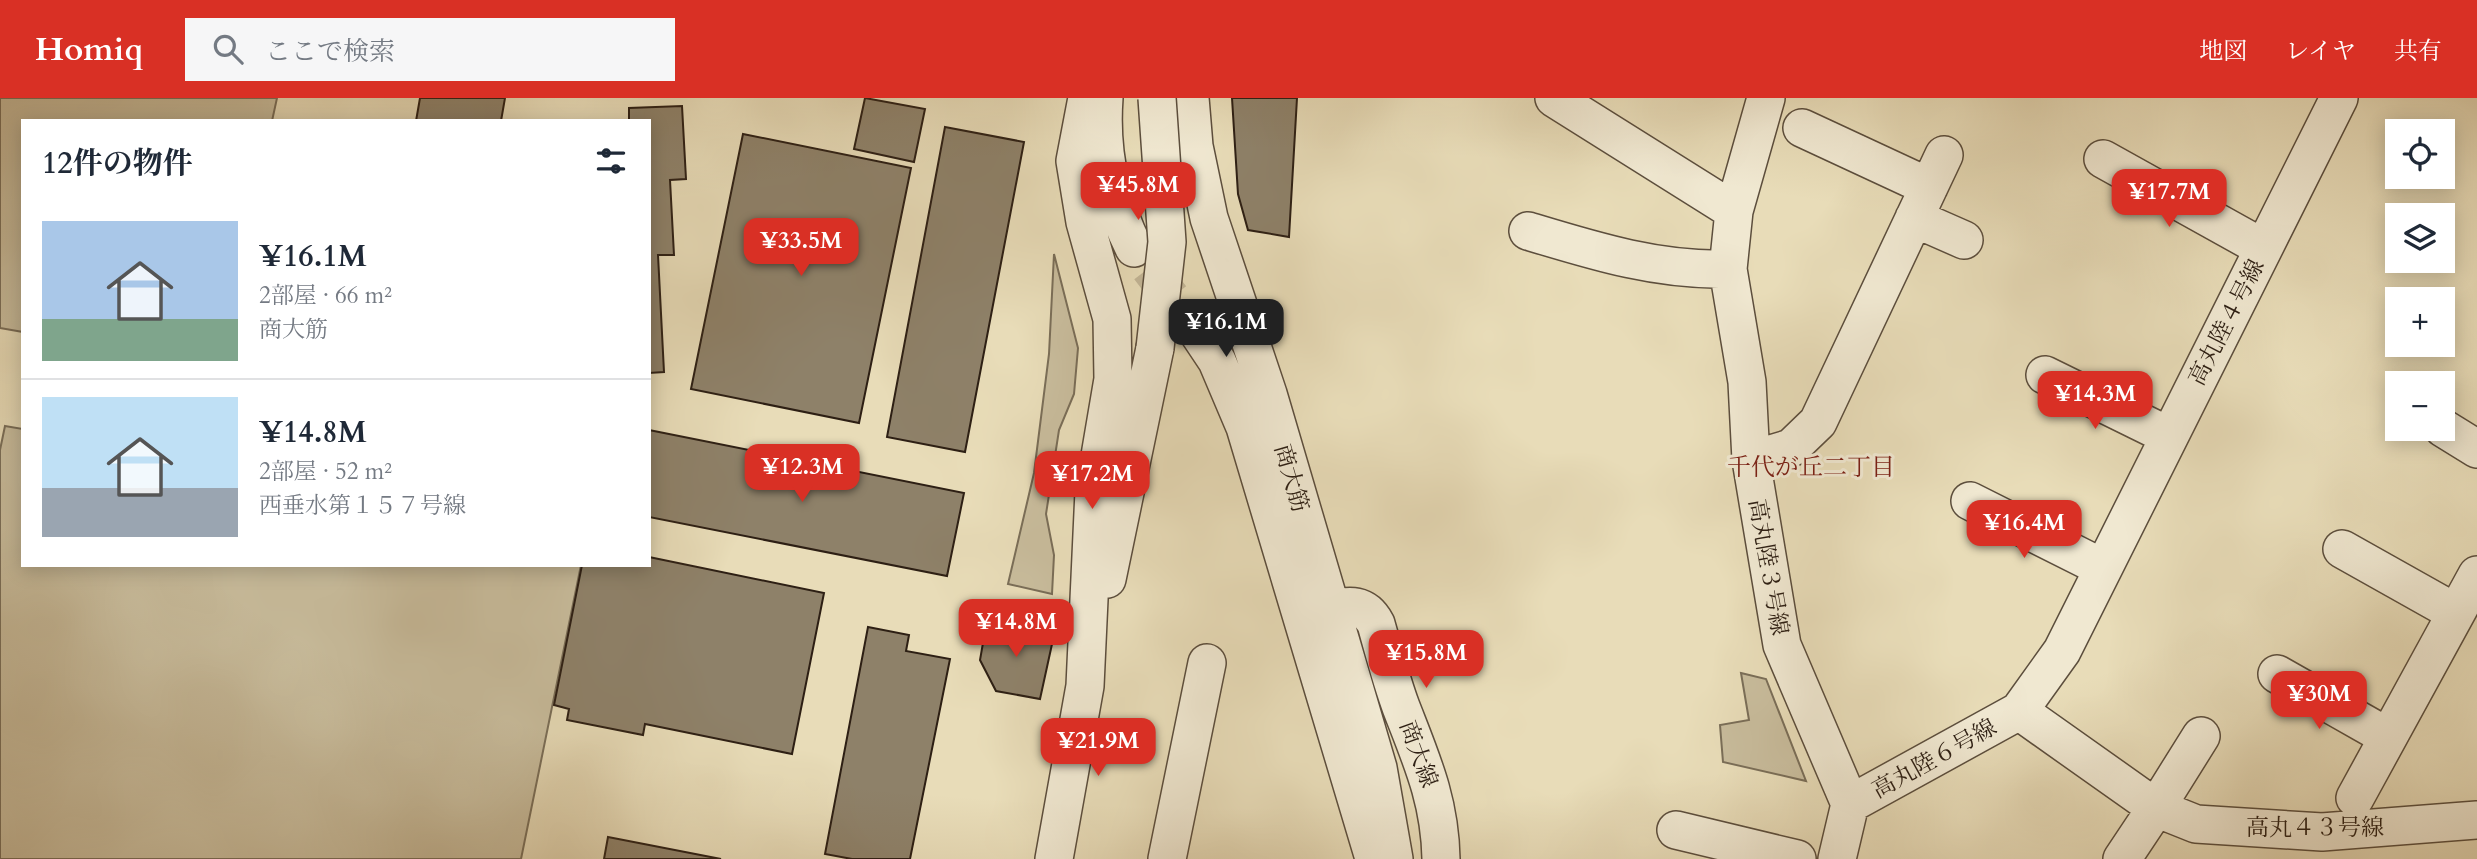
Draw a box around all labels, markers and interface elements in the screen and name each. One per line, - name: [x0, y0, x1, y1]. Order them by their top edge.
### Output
- search box: [185, 18, 675, 81]
- text: Homiq: [35, 27, 143, 72]
- icon: search: [209, 30, 247, 68]
- text: ここで検索: [265, 34, 395, 69]
- text: 地図: [2199, 35, 2247, 68]
- text: レイヤ: [2285, 35, 2356, 68]
- text: 共有: [2394, 35, 2442, 68]
- map controls: [2385, 119, 2455, 441]
- button: locate: [2385, 119, 2455, 189]
- icon: filters: [592, 142, 630, 180]
- text: 12件の物件: [42, 143, 193, 184]
- pin: ¥45.8M: [1081, 162, 1195, 222]
- text: ¥45.8M: [1097, 169, 1179, 200]
- pin: ¥17.7M: [2112, 170, 2226, 229]
- text: ¥17.7M: [2128, 176, 2210, 207]
- button: layers: [2385, 203, 2455, 273]
- pin: ¥33.5M: [744, 218, 858, 278]
- text: ¥33.5M: [760, 225, 842, 256]
- text: ¥16.1M: [259, 236, 367, 277]
- icon: home: [98, 249, 182, 333]
- street label: 高丸陸４号線: [2181, 254, 2272, 391]
- text: 2部屋 · 66 m²: [259, 280, 392, 311]
- button: +: [2385, 287, 2455, 357]
- pin: ¥16.1M: [1169, 300, 1283, 359]
- text: ¥16.1M: [1185, 306, 1267, 337]
- text: 商大筋: [259, 314, 328, 345]
- button: −: [2385, 371, 2455, 441]
- pin: ¥14.3M: [2038, 372, 2152, 431]
- text: ¥14.3M: [2054, 378, 2136, 409]
- text: ¥14.8M: [259, 412, 367, 453]
- icon: home: [98, 425, 182, 509]
- street label: 商大筋: [1267, 441, 1316, 516]
- pin: ¥12.3M: [745, 444, 859, 504]
- text: ¥12.3M: [761, 451, 843, 482]
- district label: 千代が丘二丁目: [1727, 451, 1895, 484]
- pin: ¥17.2M: [1035, 452, 1149, 511]
- text: 2部屋 · 52 m²: [259, 456, 392, 487]
- text: ¥17.2M: [1051, 458, 1133, 489]
- text: 西垂水第１５７号線: [259, 490, 466, 521]
- street label: 高丸陸３号線: [1741, 496, 1796, 638]
- pin: ¥16.4M: [1967, 500, 2081, 560]
- text: ¥16.4M: [1983, 507, 2065, 538]
- pin: ¥14.8M: [959, 600, 1073, 659]
- text: ¥14.8M: [975, 606, 1057, 637]
- pin: ¥15.8M: [1369, 630, 1483, 690]
- text: ¥15.8M: [1385, 637, 1467, 668]
- pin: ¥30M: [2278, 672, 2360, 731]
- text: ¥30M: [2287, 678, 2351, 709]
- street label: 高丸陸６号線: [1866, 711, 2002, 805]
- street label: 商大線: [1392, 716, 1445, 792]
- pin: ¥21.9M: [1041, 718, 1155, 778]
- text: ¥21.9M: [1057, 725, 1139, 756]
- street label: 高丸４３号線: [2246, 812, 2384, 843]

